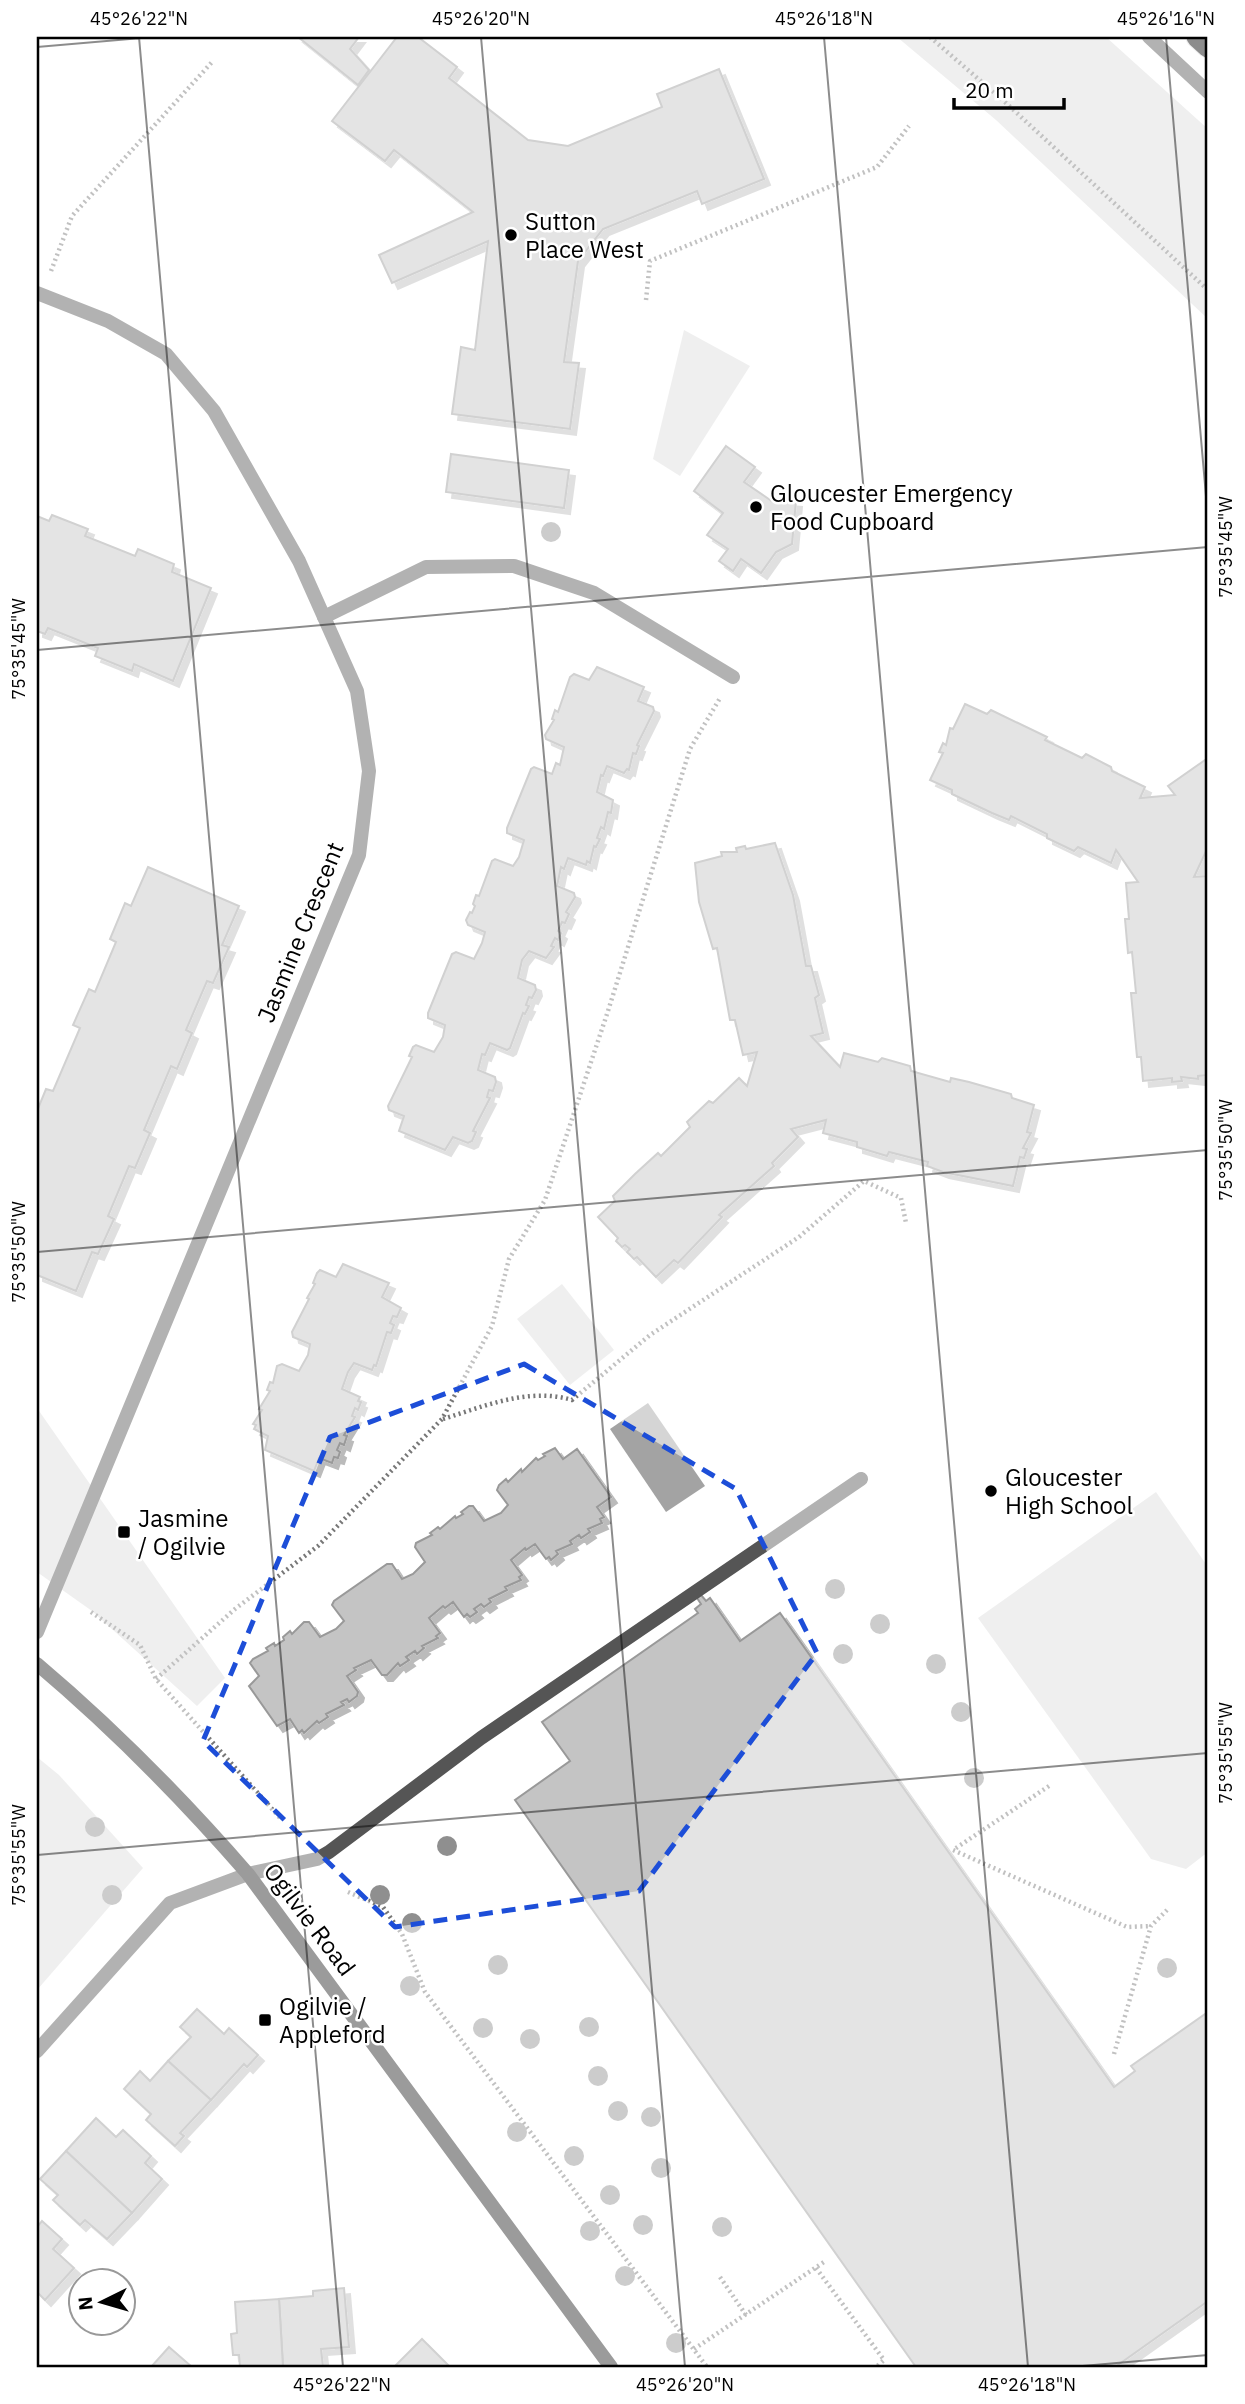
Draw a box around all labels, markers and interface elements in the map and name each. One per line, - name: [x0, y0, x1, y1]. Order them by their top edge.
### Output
- text: 45°26'22"N: [90, 7, 188, 30]
- text: 45°26'20"N: [432, 7, 530, 30]
- text: 45°26'18"N: [775, 7, 873, 30]
- text: 45°26'16"N: [1117, 7, 1215, 30]
- scale bar: [954, 66, 1065, 110]
- text: 20 m: [965, 76, 1014, 104]
- place label: Sutton Place West: [525, 205, 644, 265]
- marker: Sutton Place West: [503, 227, 519, 243]
- place label: Gloucester Emergency Food Cupboard: [770, 477, 1013, 537]
- text: 75°35'45"W: [1214, 496, 1237, 598]
- marker: Gloucester Emergency Food Cupboard: [748, 499, 764, 515]
- text: 75°35'45"W: [7, 598, 30, 700]
- street label: Jasmine Crescent: [249, 837, 351, 1027]
- text: 75°35'50"W: [1214, 1099, 1237, 1201]
- text: 75°35'50"W: [7, 1201, 30, 1303]
- place label: Gloucester High School: [1005, 1461, 1133, 1521]
- marker: Gloucester High School: [983, 1483, 999, 1499]
- place label: Jasmine / Ogilvie: [138, 1502, 229, 1562]
- marker: Jasmine / Ogilvie: [116, 1524, 132, 1540]
- text: 75°35'55"W: [1214, 1702, 1237, 1804]
- text: 75°35'55"W: [7, 1804, 30, 1906]
- street label: Ogilvie Road: [257, 1856, 363, 1982]
- place label: Ogilvie / Appleford: [279, 1990, 386, 2050]
- marker: Ogilvie / Appleford: [257, 2012, 273, 2028]
- north arrow: [66, 2268, 136, 2338]
- text: N: [73, 2296, 98, 2311]
- text: 45°26'22"N: [293, 2373, 391, 2396]
- text: 45°26'20"N: [636, 2373, 734, 2396]
- text: 45°26'18"N: [978, 2373, 1076, 2396]

